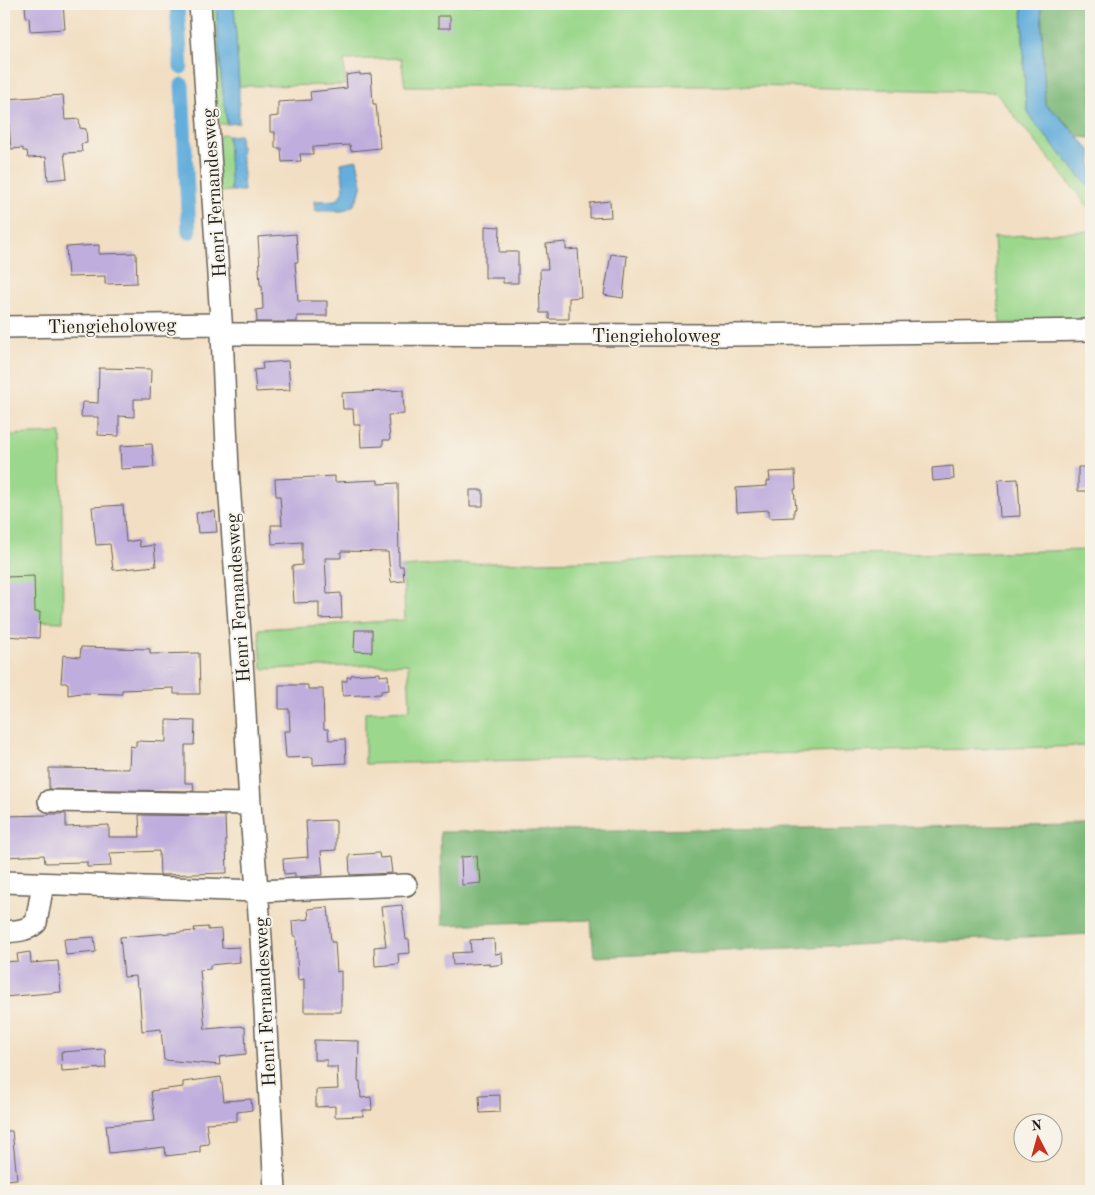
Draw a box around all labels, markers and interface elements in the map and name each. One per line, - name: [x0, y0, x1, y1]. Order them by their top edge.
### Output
- street label: Henri Fernandesweg: [200, 107, 231, 278]
- street label: Tiengieholoweg: [48, 317, 177, 338]
- street label: Tiengieholoweg: [592, 328, 721, 347]
- street label: Henri Fernandesweg: [224, 512, 255, 683]
- street label: Henri Fernandesweg: [253, 916, 280, 1087]
- north arrow: [1012, 1112, 1062, 1162]
- text: N: [1031, 1119, 1043, 1134]

